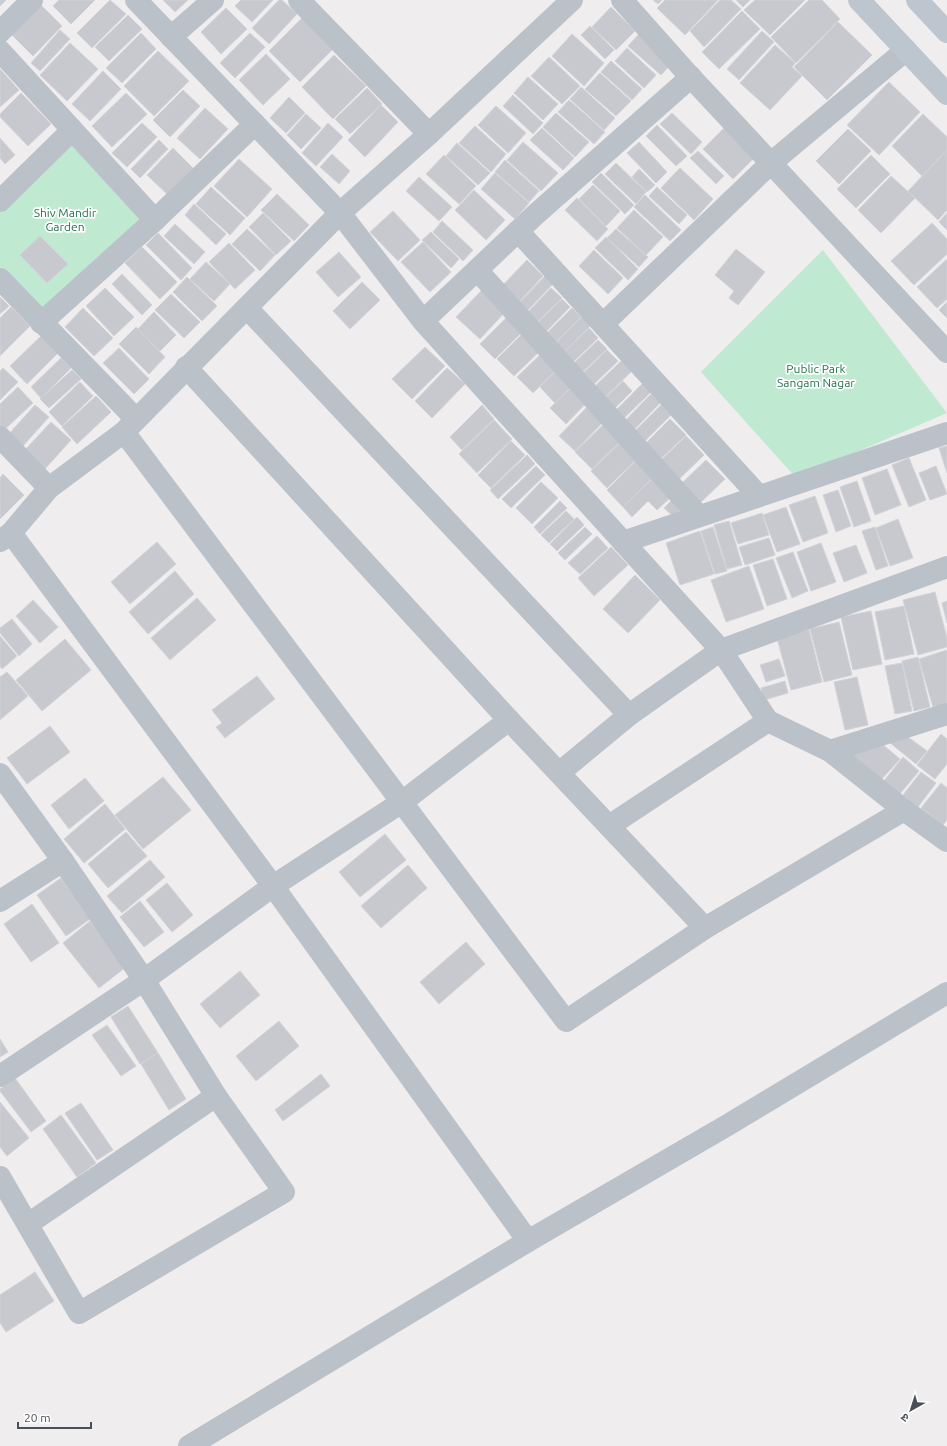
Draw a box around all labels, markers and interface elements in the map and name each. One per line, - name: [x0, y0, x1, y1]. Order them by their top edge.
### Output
- park label: Shiv Mandir Garden: [34, 206, 97, 233]
- park label: Public Park Sangam Nagar: [777, 362, 855, 389]
- north arrow: [891, 1390, 931, 1430]
- scale bar: [18, 1404, 91, 1430]
- text: 20 m: [24, 1411, 51, 1424]
- text: उ: [898, 1411, 911, 1424]

